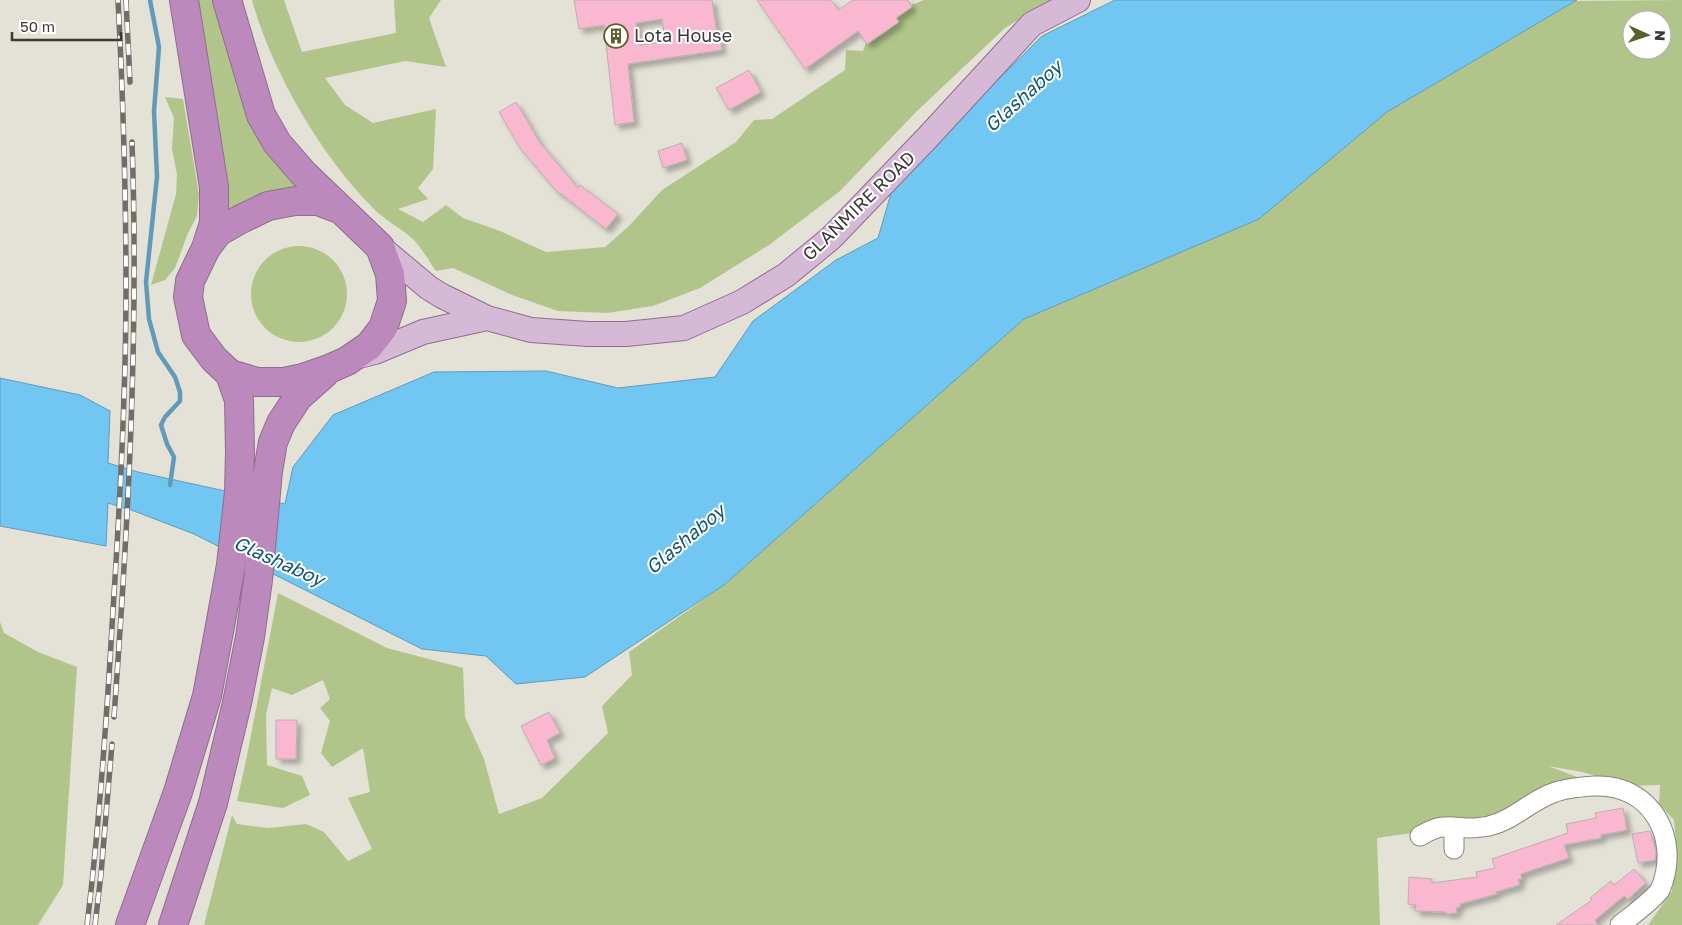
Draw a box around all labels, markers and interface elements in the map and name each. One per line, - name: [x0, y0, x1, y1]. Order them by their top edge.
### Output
- scale bar: [12, 10, 121, 42]
- north arrow: [1622, 10, 1672, 60]
- text: 50 m: [20, 17, 55, 35]
- building icon: Lota House: [603, 23, 629, 49]
- place label: Lota House: [634, 24, 732, 46]
- text: N: [1652, 30, 1669, 41]
- water label: Glashaboy: [979, 53, 1068, 136]
- street label: GLANMIRE ROAD: [797, 146, 919, 265]
- water label: Glashaboy: [640, 497, 731, 578]
- water label: Glashaboy: [231, 531, 330, 592]

